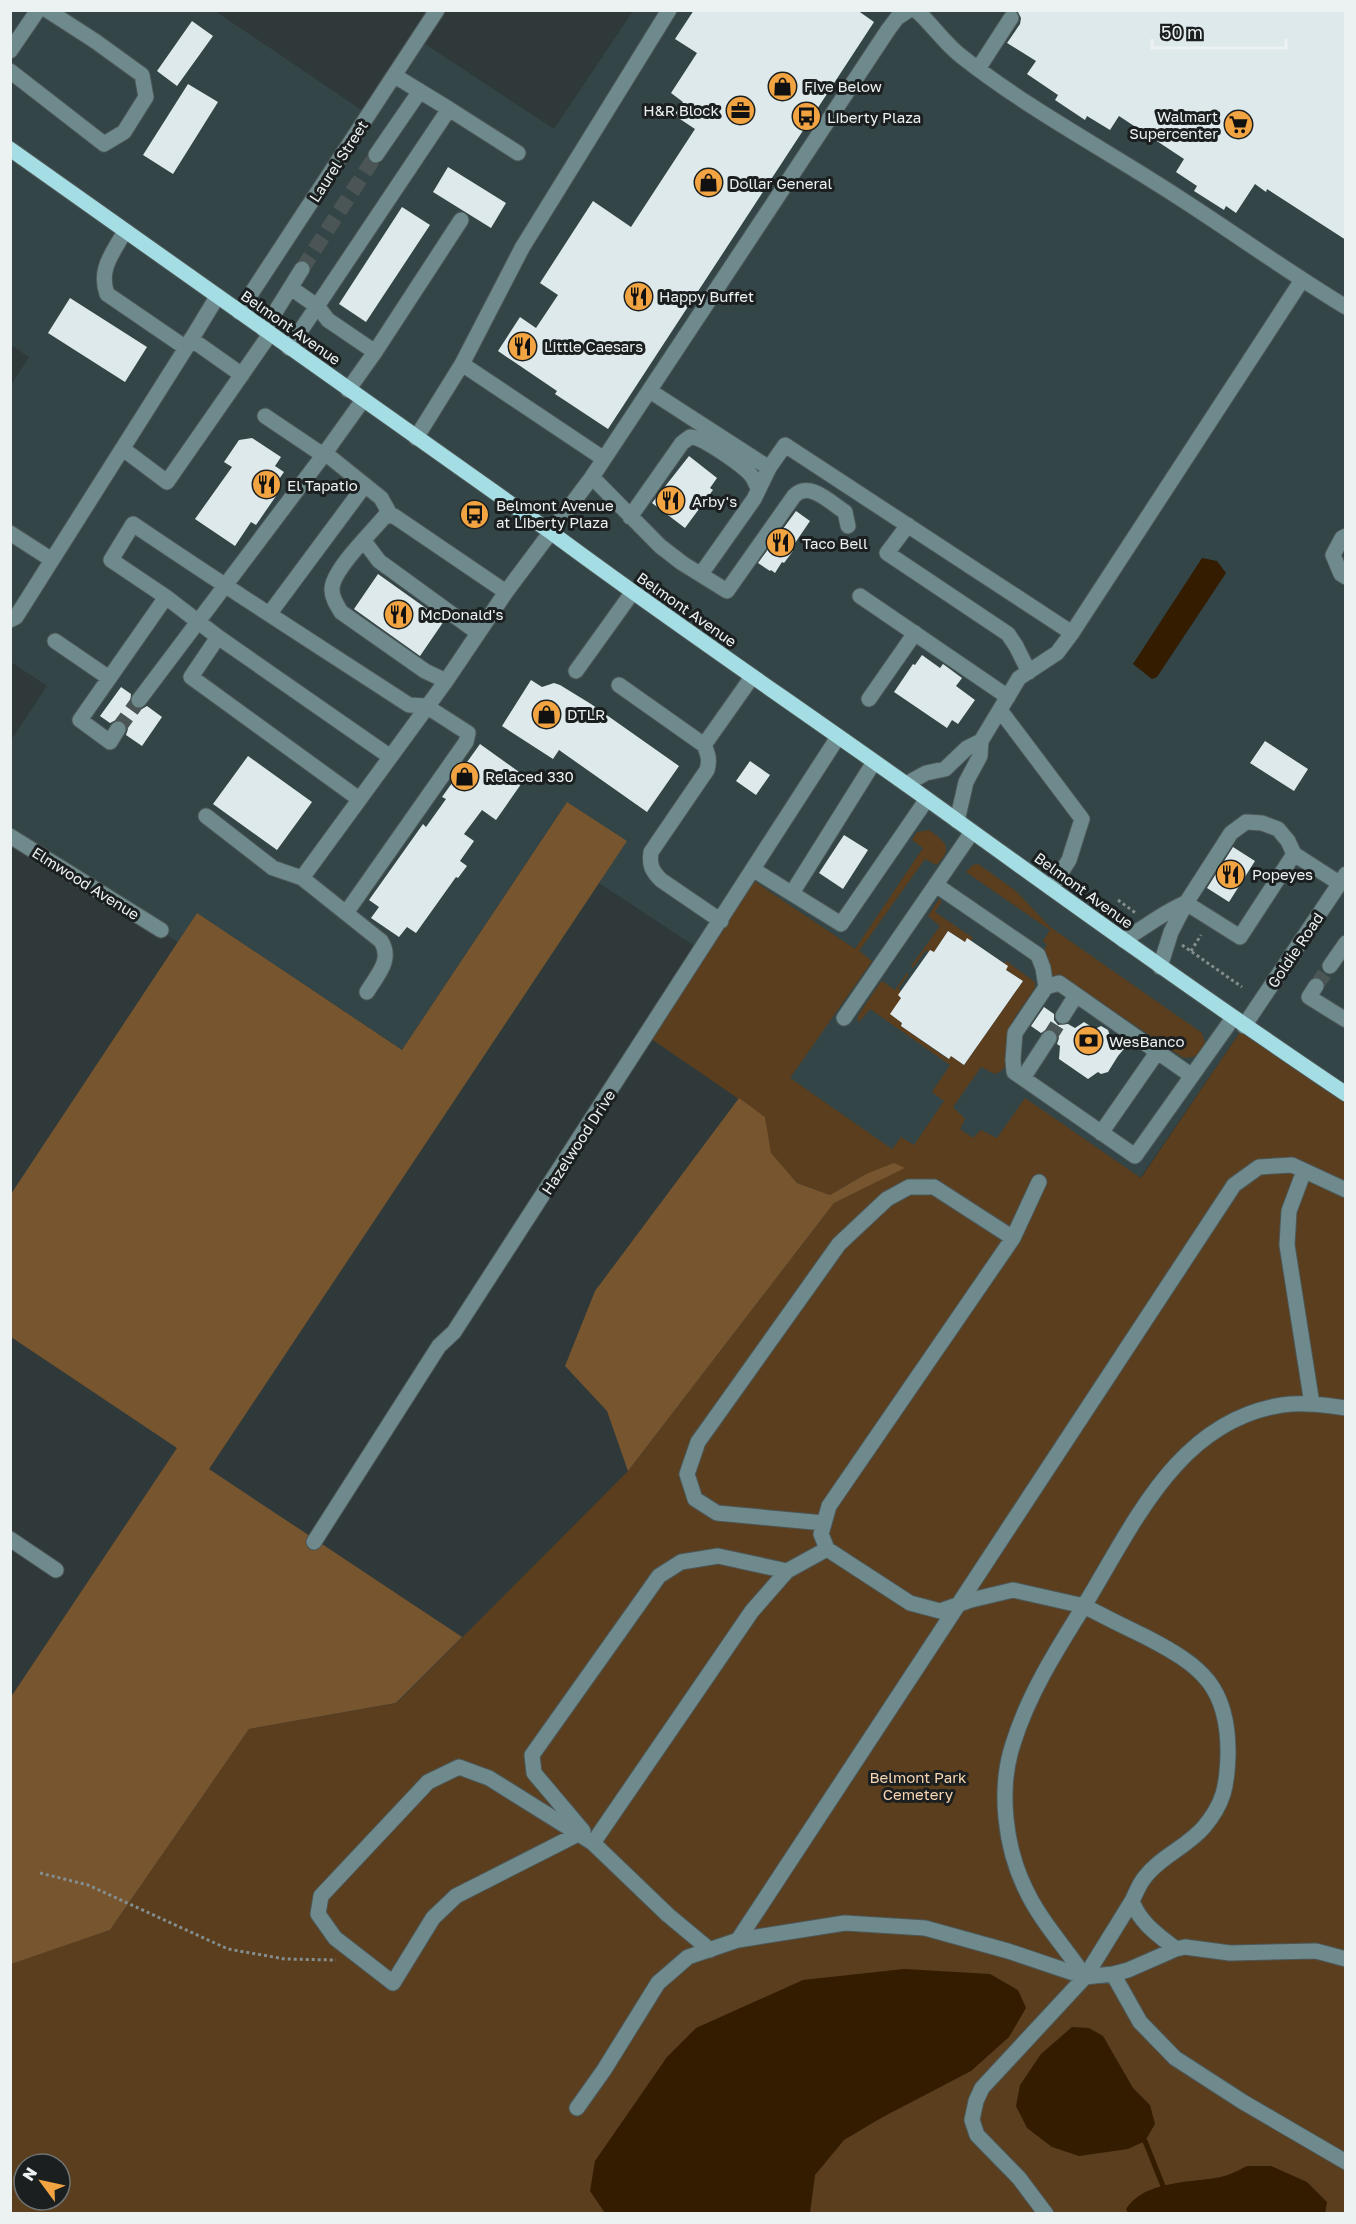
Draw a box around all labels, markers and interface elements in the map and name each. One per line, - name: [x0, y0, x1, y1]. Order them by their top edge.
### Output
- scale bar: [1152, 12, 1286, 50]
- text: 50 m: [1161, 21, 1203, 43]
- shop icon: Five Below: [767, 70, 799, 102]
- place label: Five Below: [804, 77, 882, 95]
- office icon: H&R Block: [724, 94, 756, 126]
- place label: H&R Block: [643, 101, 720, 119]
- bus stop icon: Liberty Plaza: [790, 101, 822, 133]
- place label: Walmart Supercenter: [1129, 107, 1218, 142]
- place label: Liberty Plaza: [827, 108, 921, 126]
- supermarket icon: Walmart Supercenter: [1223, 109, 1255, 141]
- street label: Laurel Street: [305, 117, 371, 205]
- shop icon: Dollar General: [692, 167, 724, 199]
- place label: Dollar General: [729, 174, 833, 192]
- restaurant icon: Happy Buffet: [622, 280, 654, 312]
- street label: Belmont Avenue: [238, 286, 345, 368]
- place label: Happy Buffet: [659, 287, 754, 305]
- restaurant icon: Little Caesars: [507, 330, 539, 362]
- place label: Little Caesars: [544, 337, 643, 355]
- restaurant icon: El Tapatio: [250, 469, 282, 501]
- place label: El Tapatio: [287, 476, 358, 494]
- restaurant icon: Arby's: [655, 485, 687, 517]
- place label: Arby's: [692, 492, 737, 510]
- place label: Belmont Avenue at Liberty Plaza: [496, 496, 614, 531]
- bus stop icon: Belmont Avenue at Liberty Plaza: [459, 498, 491, 530]
- restaurant icon: Taco Bell: [765, 527, 797, 559]
- place label: Taco Bell: [802, 534, 868, 552]
- street label: Belmont Avenue: [634, 568, 741, 650]
- restaurant icon: McDonald's: [383, 598, 415, 630]
- place label: McDonald's: [420, 605, 503, 623]
- shop icon: DTLR: [530, 698, 562, 730]
- place label: DTLR: [567, 705, 605, 723]
- shop icon: Relaced 330: [448, 760, 480, 792]
- place label: Relaced 330: [485, 767, 574, 785]
- street label: Elmwood Avenue: [29, 843, 143, 923]
- street label: Belmont Avenue: [1031, 848, 1137, 932]
- restaurant icon: Popeyes: [1215, 858, 1247, 890]
- place label: Popeyes: [1252, 865, 1313, 883]
- street label: Goldie Road: [1263, 909, 1327, 991]
- bank icon: WesBanco: [1072, 1025, 1104, 1057]
- place label: WesBanco: [1109, 1032, 1184, 1050]
- street label: Hazelwood Drive: [537, 1086, 619, 1198]
- park label: Belmont Park Cemetery: [869, 1768, 967, 1803]
- north arrow: [12, 2152, 72, 2212]
- text: N: [18, 2163, 41, 2184]

